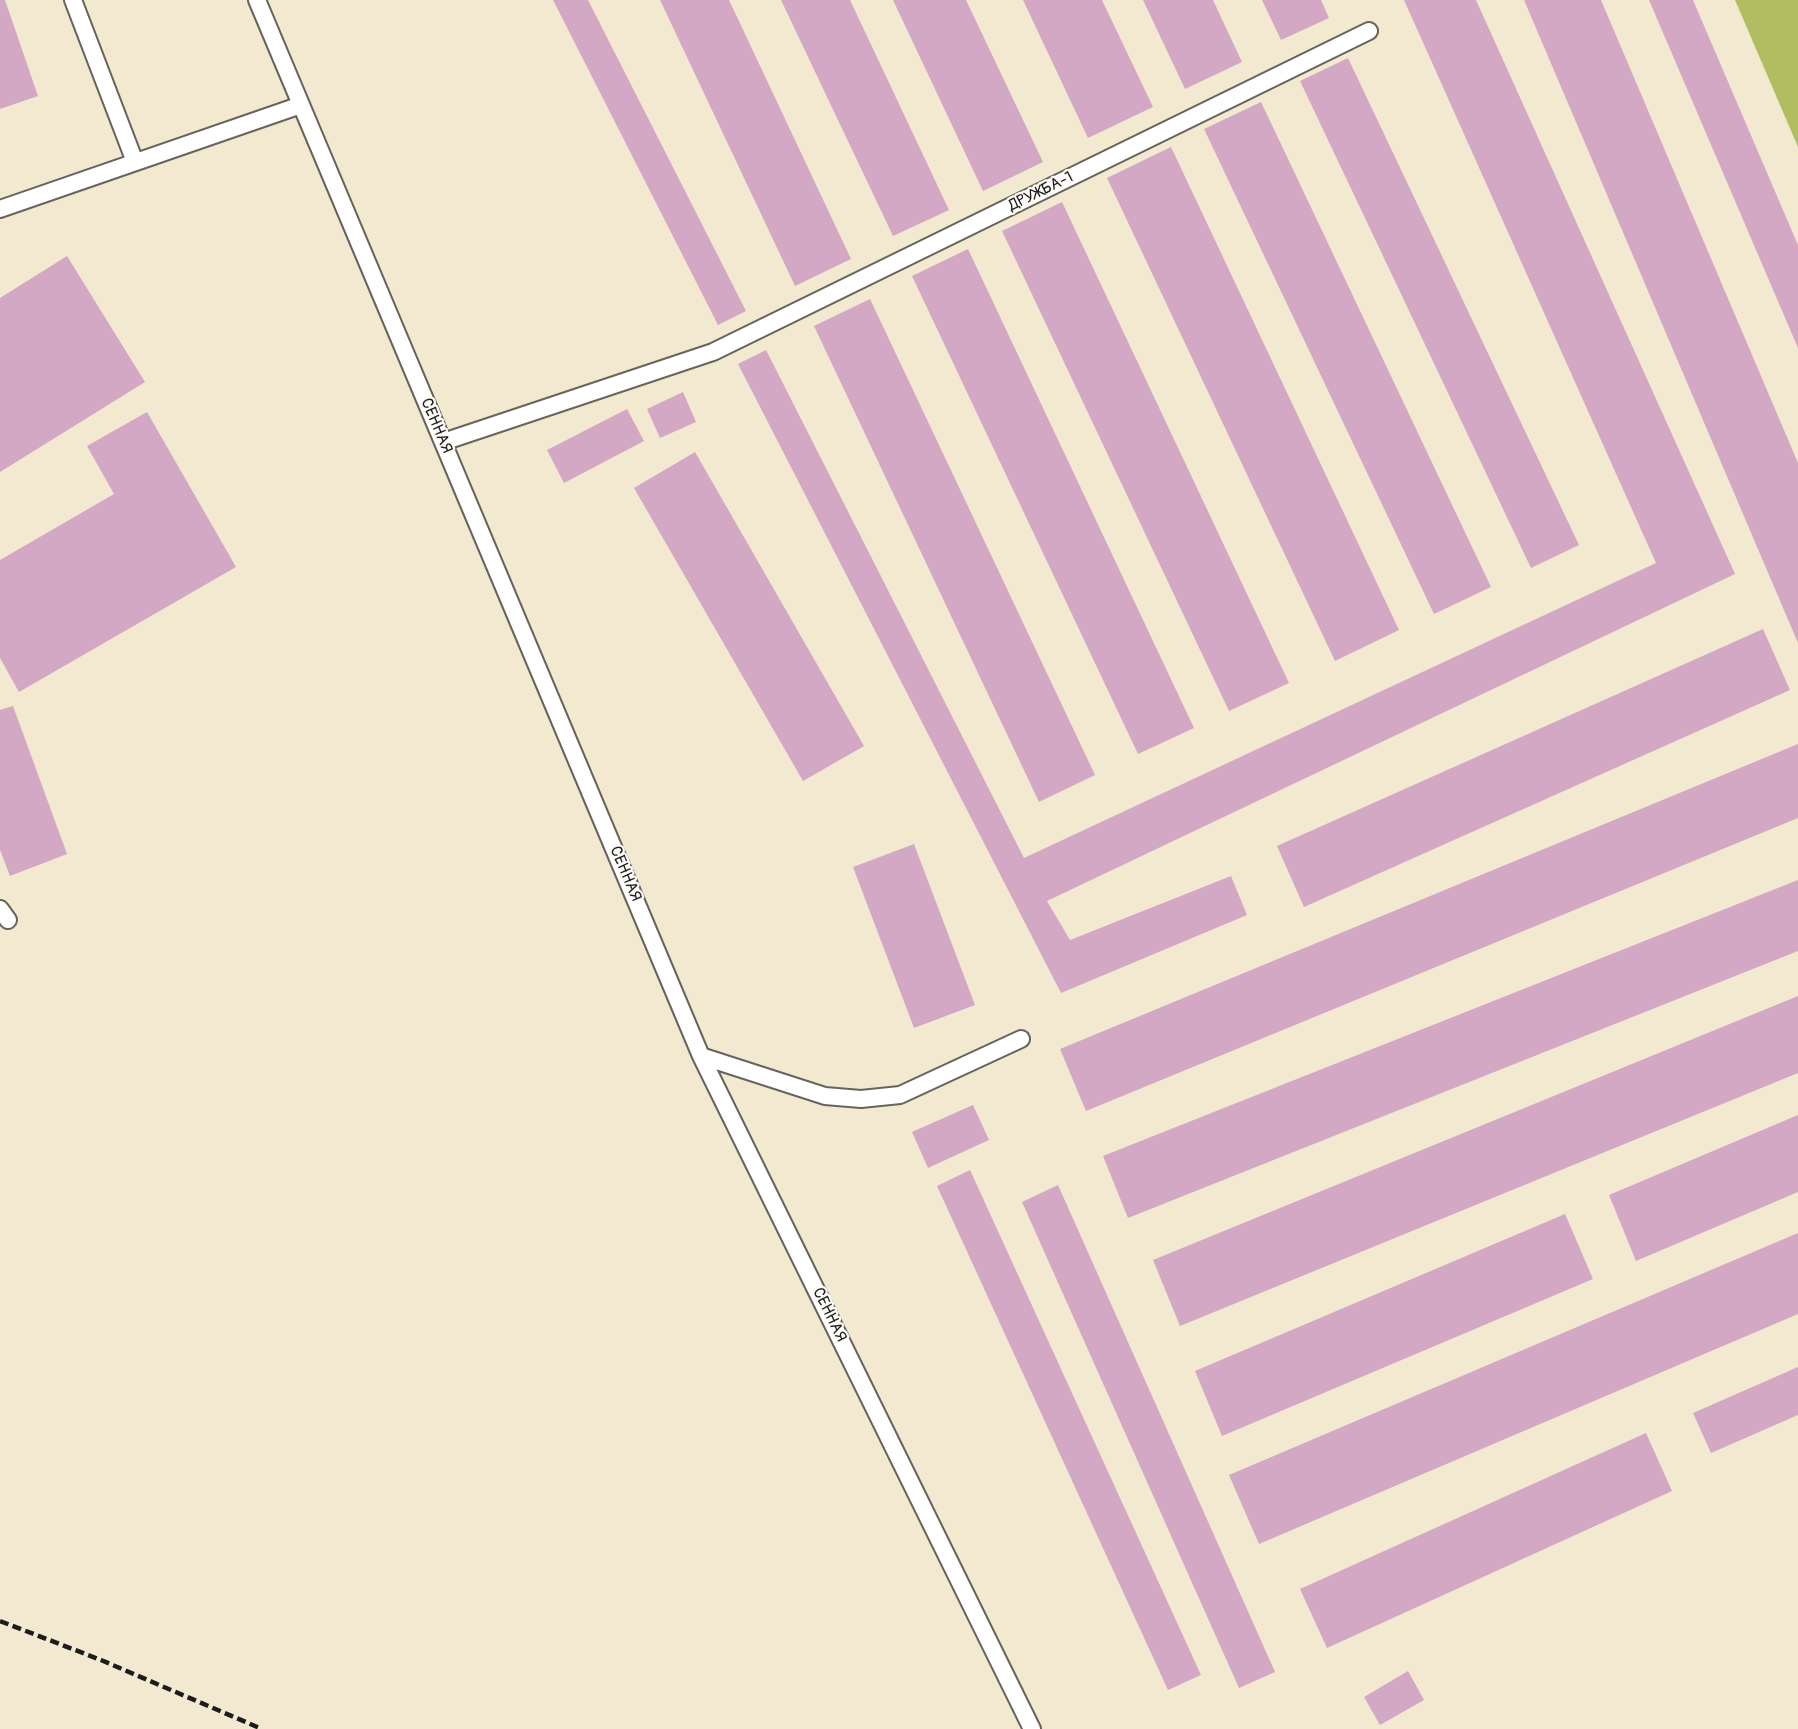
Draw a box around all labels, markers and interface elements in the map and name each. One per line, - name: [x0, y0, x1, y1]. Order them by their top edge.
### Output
- street label: ДРУЖБА-1: [1005, 168, 1077, 216]
- street label: СЕННАЯ: [416, 396, 456, 456]
- street label: СЕННАЯ: [605, 844, 645, 904]
- street label: СЕННАЯ: [808, 1285, 850, 1345]

